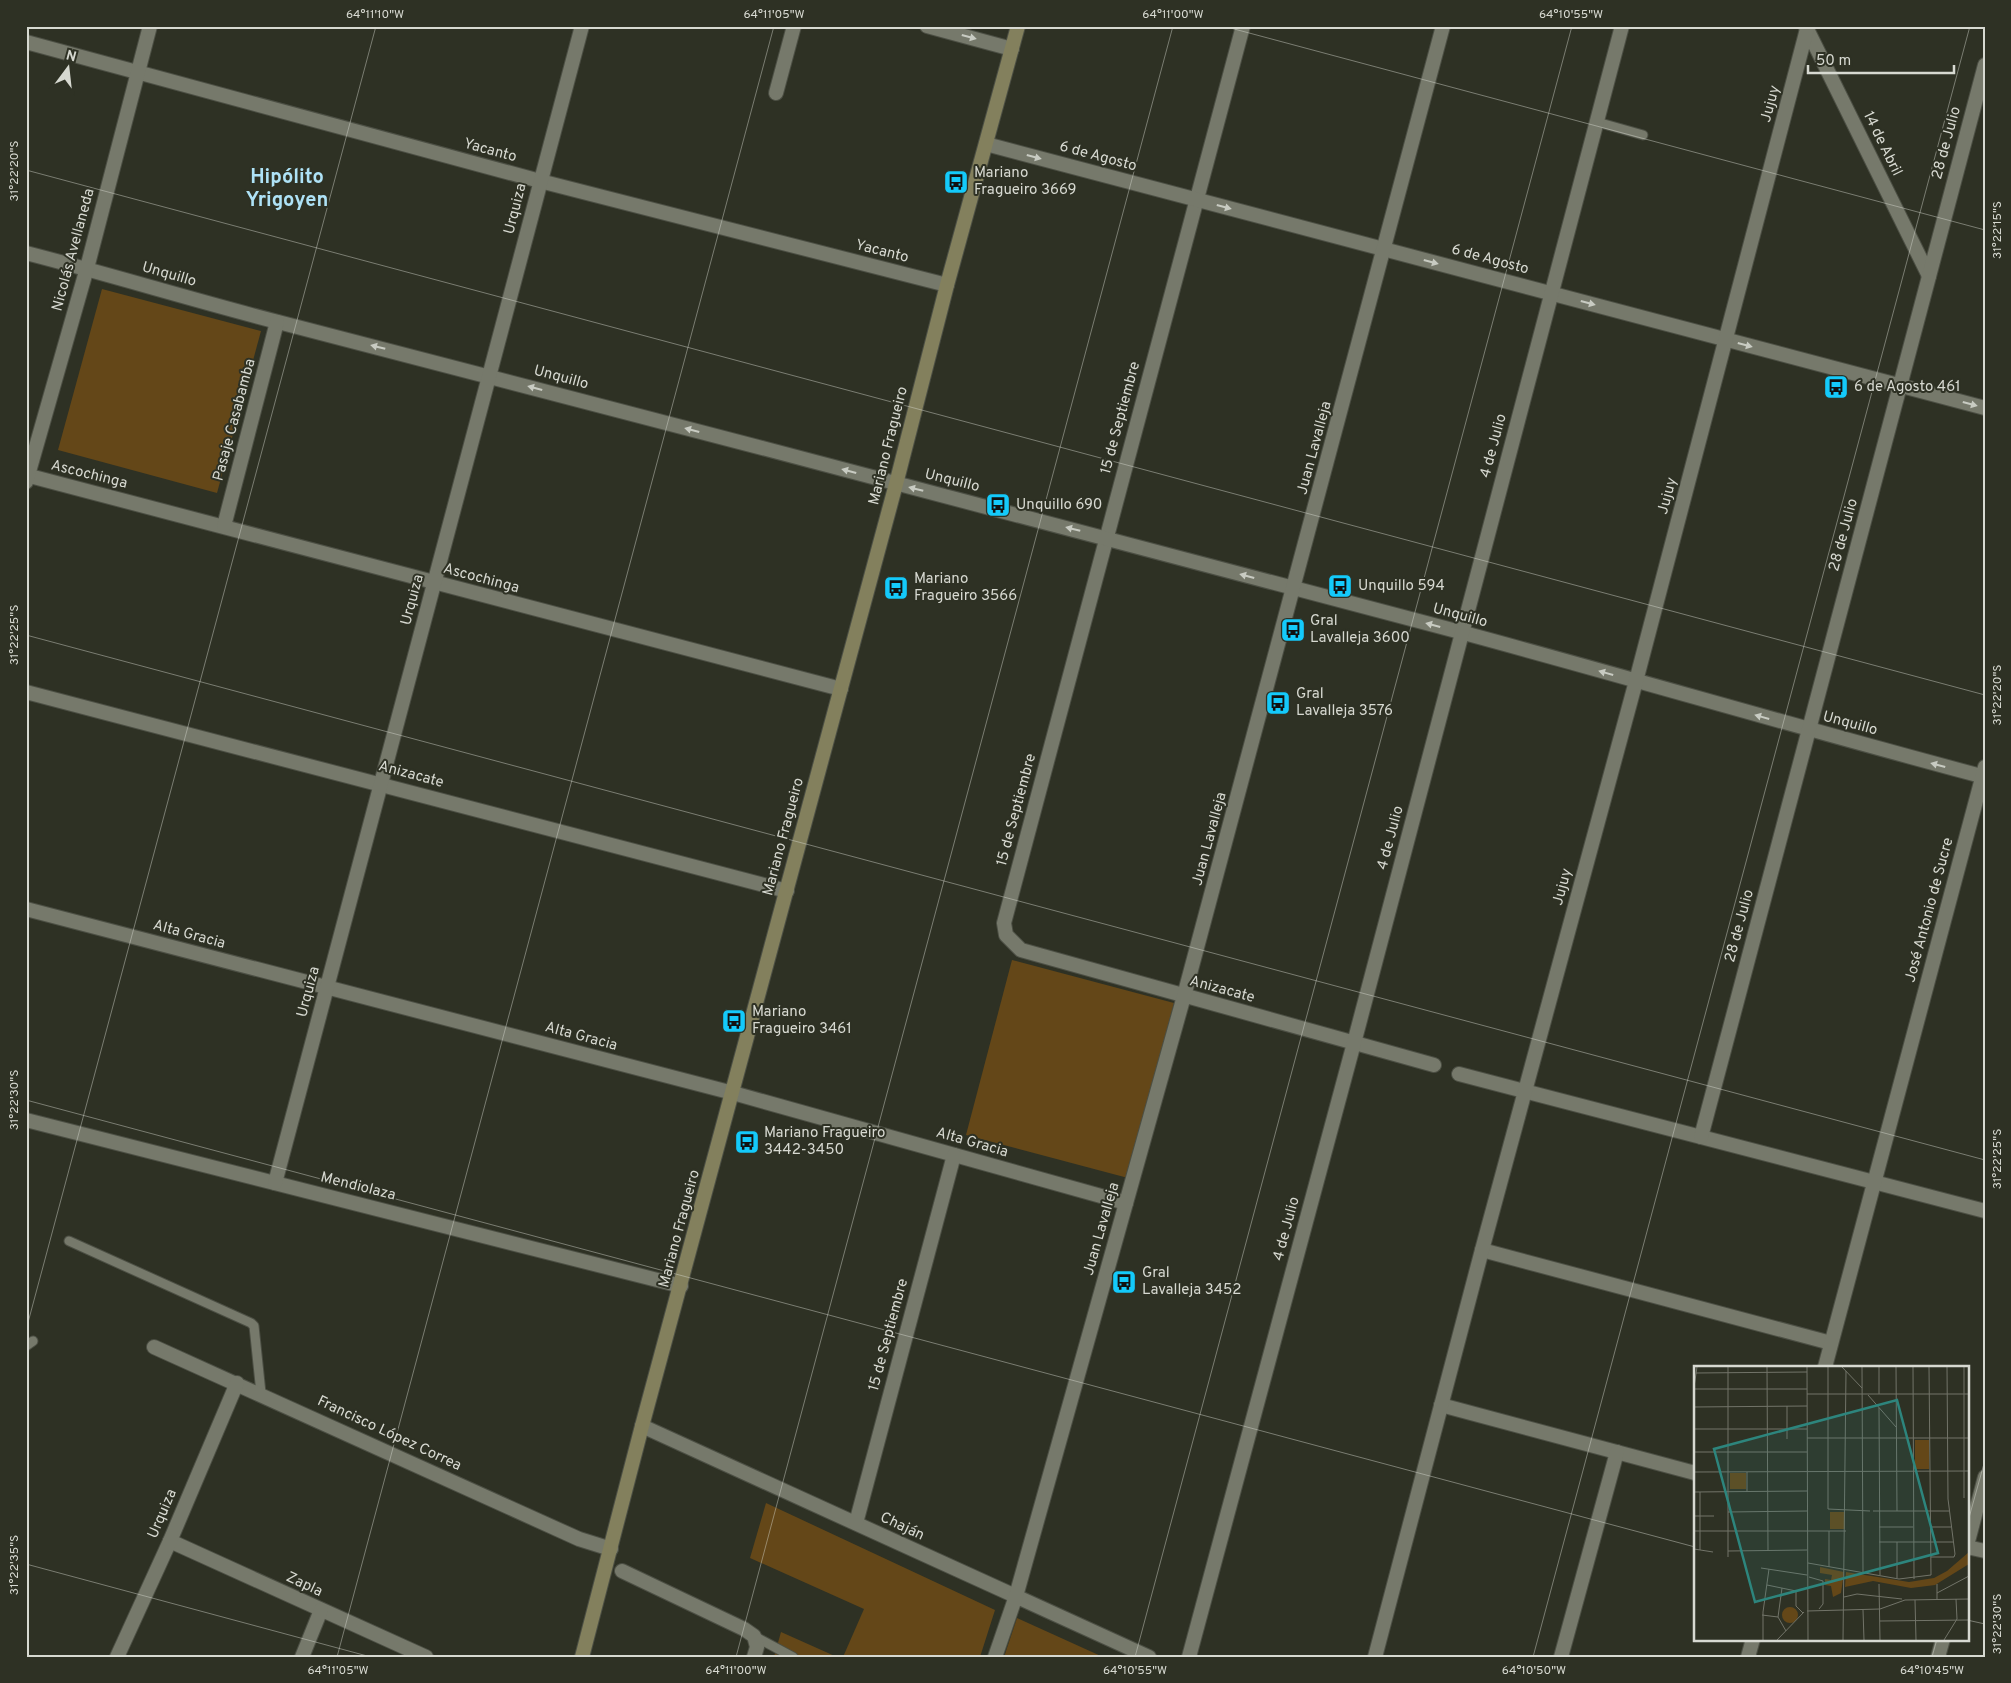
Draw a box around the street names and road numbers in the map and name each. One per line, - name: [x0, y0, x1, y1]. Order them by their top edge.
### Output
- street label: Jujuy: [1757, 83, 1785, 125]
- street label: 28 de Julio: [1928, 104, 1966, 182]
- street label: 14 de Abril: [1858, 109, 1906, 179]
- street label: Yacanto: [461, 135, 519, 167]
- street label: 6 de Agosto: [1057, 138, 1139, 176]
- street label: Urquiza: [500, 181, 532, 237]
- street label: Nicolás Avellaneda: [48, 186, 100, 314]
- street label: Yacanto: [853, 236, 911, 268]
- street label: 6 de Agosto: [1449, 241, 1531, 279]
- street label: Unquillo: [139, 258, 199, 292]
- street label: Pasaje Casabamba: [210, 357, 260, 483]
- street label: 15 de Septiembre: [1097, 360, 1145, 476]
- street label: Unquillo: [532, 362, 590, 394]
- street label: Mariano Fragueiro: [865, 385, 913, 507]
- street label: Juan Lavalleja: [1293, 399, 1337, 497]
- street label: 4 de Julio: [1476, 412, 1512, 480]
- street label: Ascochinga: [49, 456, 129, 494]
- street label: Unquillo: [923, 465, 981, 497]
- street label: Jujuy: [1654, 475, 1682, 517]
- street label: 28 de Julio: [1825, 496, 1863, 574]
- street label: Ascochinga: [441, 560, 521, 598]
- street label: Urquiza: [397, 572, 429, 628]
- street label: Unquillo: [1431, 600, 1489, 632]
- street label: Unquillo: [1821, 708, 1879, 740]
- street label: 15 de Septiembre: [993, 752, 1041, 868]
- street label: Anizacate: [376, 757, 446, 793]
- street label: Mariano Fragueiro: [759, 776, 809, 898]
- street label: Juan Lavalleja: [1188, 790, 1232, 888]
- street label: 4 de Julio: [1373, 804, 1409, 872]
- street label: José Antonio de Sucre: [1902, 836, 1958, 984]
- street label: Jujuy: [1549, 866, 1577, 908]
- street label: 28 de Julio: [1721, 887, 1759, 965]
- street label: Alta Gracia: [151, 916, 227, 954]
- street label: Urquiza: [293, 964, 325, 1020]
- street label: Anizacate: [1187, 972, 1257, 1008]
- street label: Alta Gracia: [543, 1018, 619, 1056]
- street label: Alta Gracia: [934, 1124, 1010, 1162]
- street label: Mendiolaza: [318, 1168, 398, 1206]
- street label: Mariano Fragueiro: [655, 1168, 705, 1290]
- street label: Juan Lavalleja: [1080, 1180, 1124, 1278]
- street label: 4 de Julio: [1269, 1195, 1305, 1263]
- street label: 15 de Septiembre: [865, 1277, 913, 1393]
- street label: Francisco López Correa: [314, 1392, 464, 1476]
- street label: Urquiza: [144, 1486, 182, 1542]
- street label: Chaján: [877, 1509, 927, 1545]
- street label: Zapla: [283, 1568, 325, 1602]

